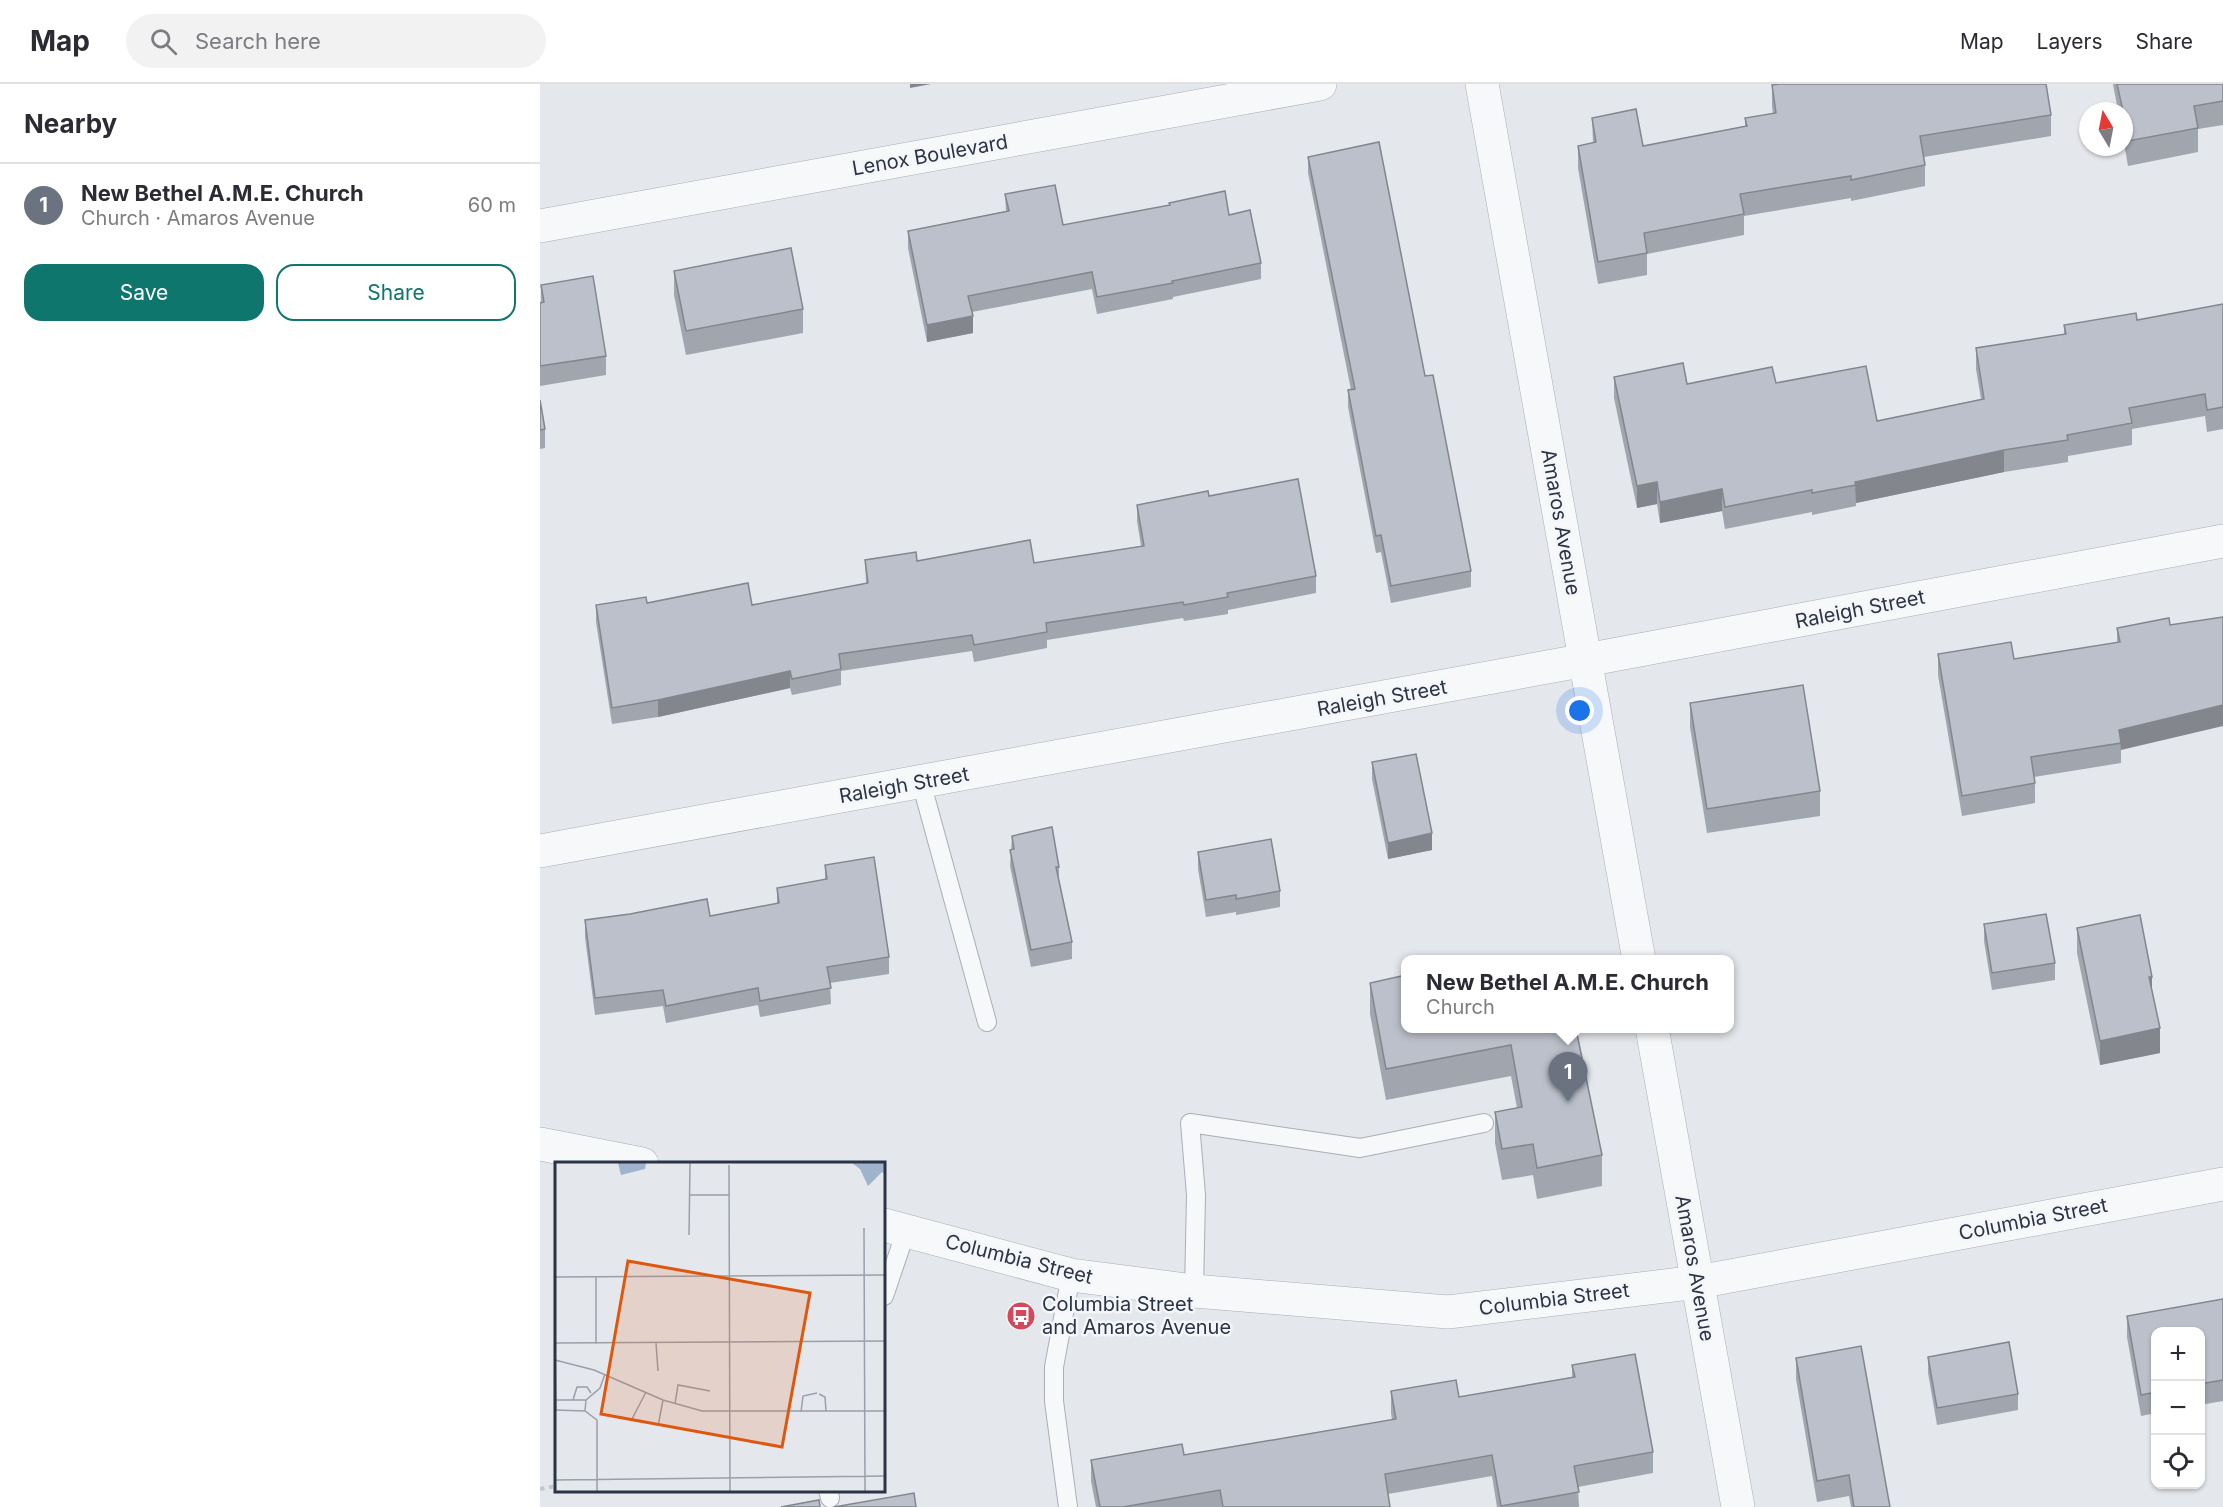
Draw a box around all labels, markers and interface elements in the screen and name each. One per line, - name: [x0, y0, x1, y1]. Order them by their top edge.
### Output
- search box: [126, 14, 546, 68]
- text: Map: [30, 24, 90, 58]
- icon: search: [147, 25, 180, 58]
- text: Search here: [195, 28, 321, 54]
- text: Map: [1960, 29, 2004, 54]
- text: Layers: [2037, 29, 2103, 54]
- text: Share: [2136, 29, 2193, 54]
- north arrow: [2079, 102, 2133, 156]
- text: Nearby: [24, 108, 117, 139]
- street label: Lenox Boulevard: [850, 129, 1010, 181]
- text: New Bethel A.M.E. Church: [81, 180, 364, 206]
- text: 1: [39, 193, 48, 217]
- text: 60 m: [468, 193, 516, 217]
- text: Church · Amaros Avenue: [81, 206, 315, 230]
- button: Save: [24, 264, 264, 321]
- button: Share: [276, 264, 516, 321]
- street label: Amaros Avenue: [1536, 447, 1586, 597]
- street label: Raleigh Street: [1793, 585, 1927, 633]
- street label: Raleigh Street: [1315, 675, 1449, 721]
- your location: [1565, 696, 1594, 725]
- street label: Raleigh Street: [837, 762, 971, 808]
- popup: [1401, 955, 1734, 1033]
- text: New Bethel A.M.E. Church: [1426, 969, 1709, 995]
- text: Church: [1426, 995, 1495, 1019]
- pin: 1: [1548, 1052, 1588, 1102]
- inset map: [555, 1162, 885, 1492]
- street label: Amaros Avenue: [1670, 1193, 1720, 1343]
- street label: Columbia Street: [1957, 1193, 2110, 1245]
- street label: Columbia Street: [943, 1229, 1096, 1289]
- street label: Columbia Street: [1478, 1278, 1631, 1320]
- place label: Columbia Street and Amaros Avenue: [1042, 1292, 1231, 1339]
- bus stop icon: Columbia Street and Amaros Avenue: [1005, 1300, 1037, 1332]
- map controls: [2151, 1327, 2205, 1489]
- button: +: [2151, 1327, 2205, 1381]
- button: −: [2151, 1381, 2205, 1435]
- button: locate: [2151, 1435, 2205, 1489]

